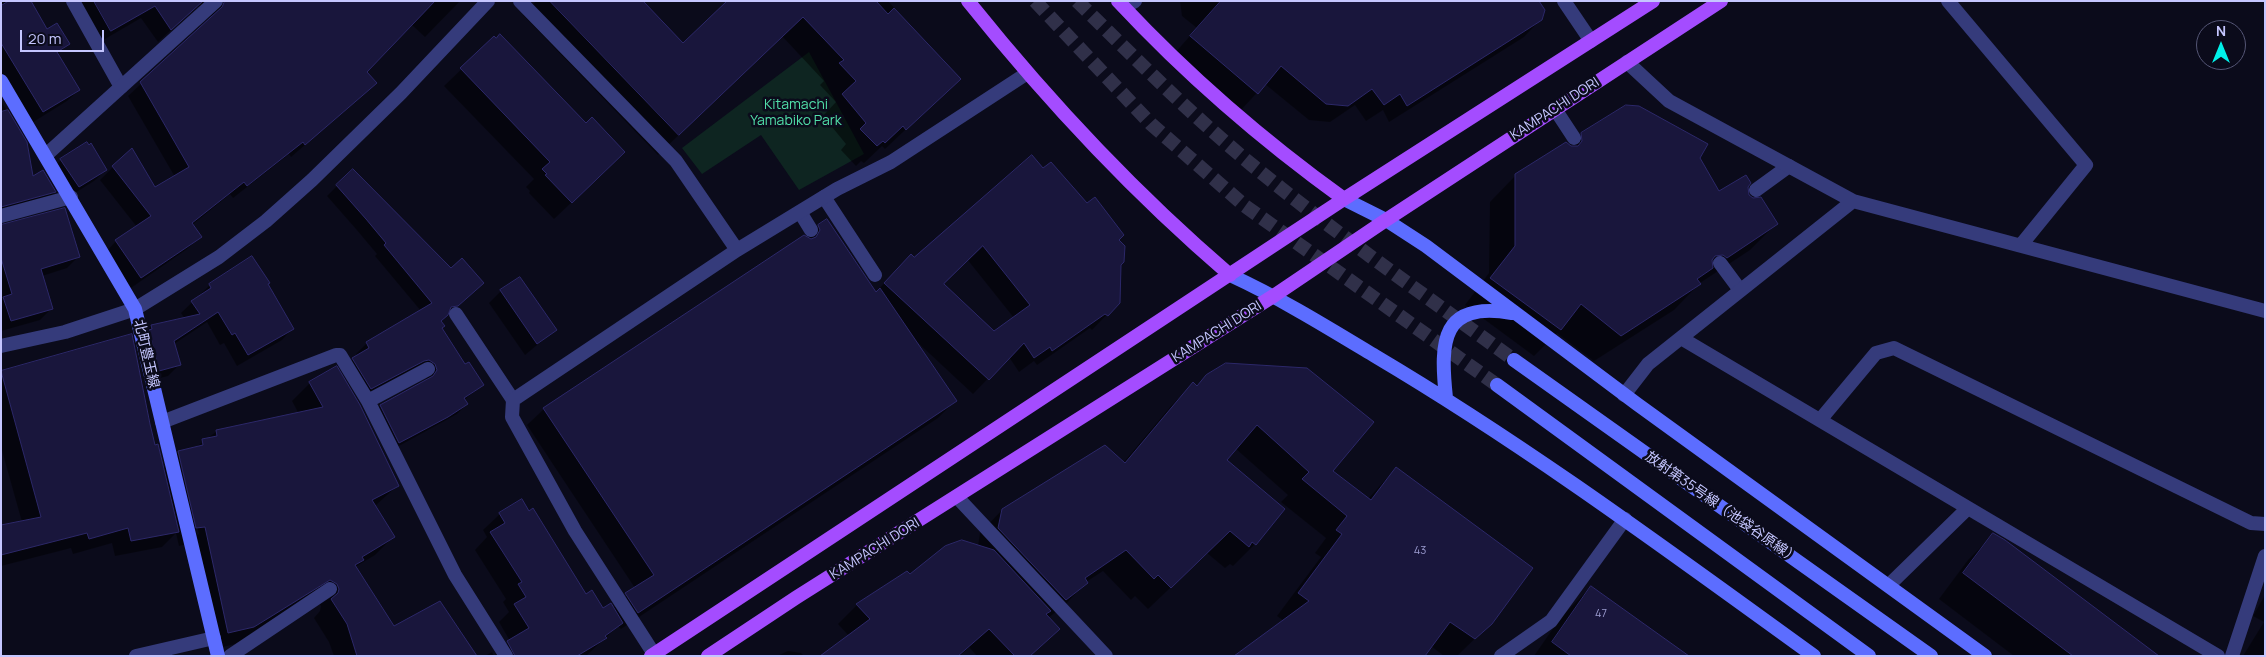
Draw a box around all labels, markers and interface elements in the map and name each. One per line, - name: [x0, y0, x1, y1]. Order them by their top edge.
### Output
- scale bar: [22, 20, 106, 52]
- north arrow: [2196, 20, 2246, 70]
- text: N: [2216, 21, 2226, 40]
- text: 20 m: [28, 28, 61, 49]
- street label: KAMPACHI DORI: [1507, 74, 1603, 144]
- park label: Kitamachi Yamabiko Park: [750, 97, 842, 130]
- street label: KAMPACHI DORI: [1169, 298, 1265, 366]
- street label: 北町豊玉線: [130, 318, 162, 390]
- street label: 放射第35号線（池袋谷原線）: [1642, 448, 1802, 568]
- street label: KAMPACHI DORI: [827, 515, 923, 583]
- house number: 43: [1414, 544, 1426, 558]
- house number: 47: [1595, 607, 1607, 621]

